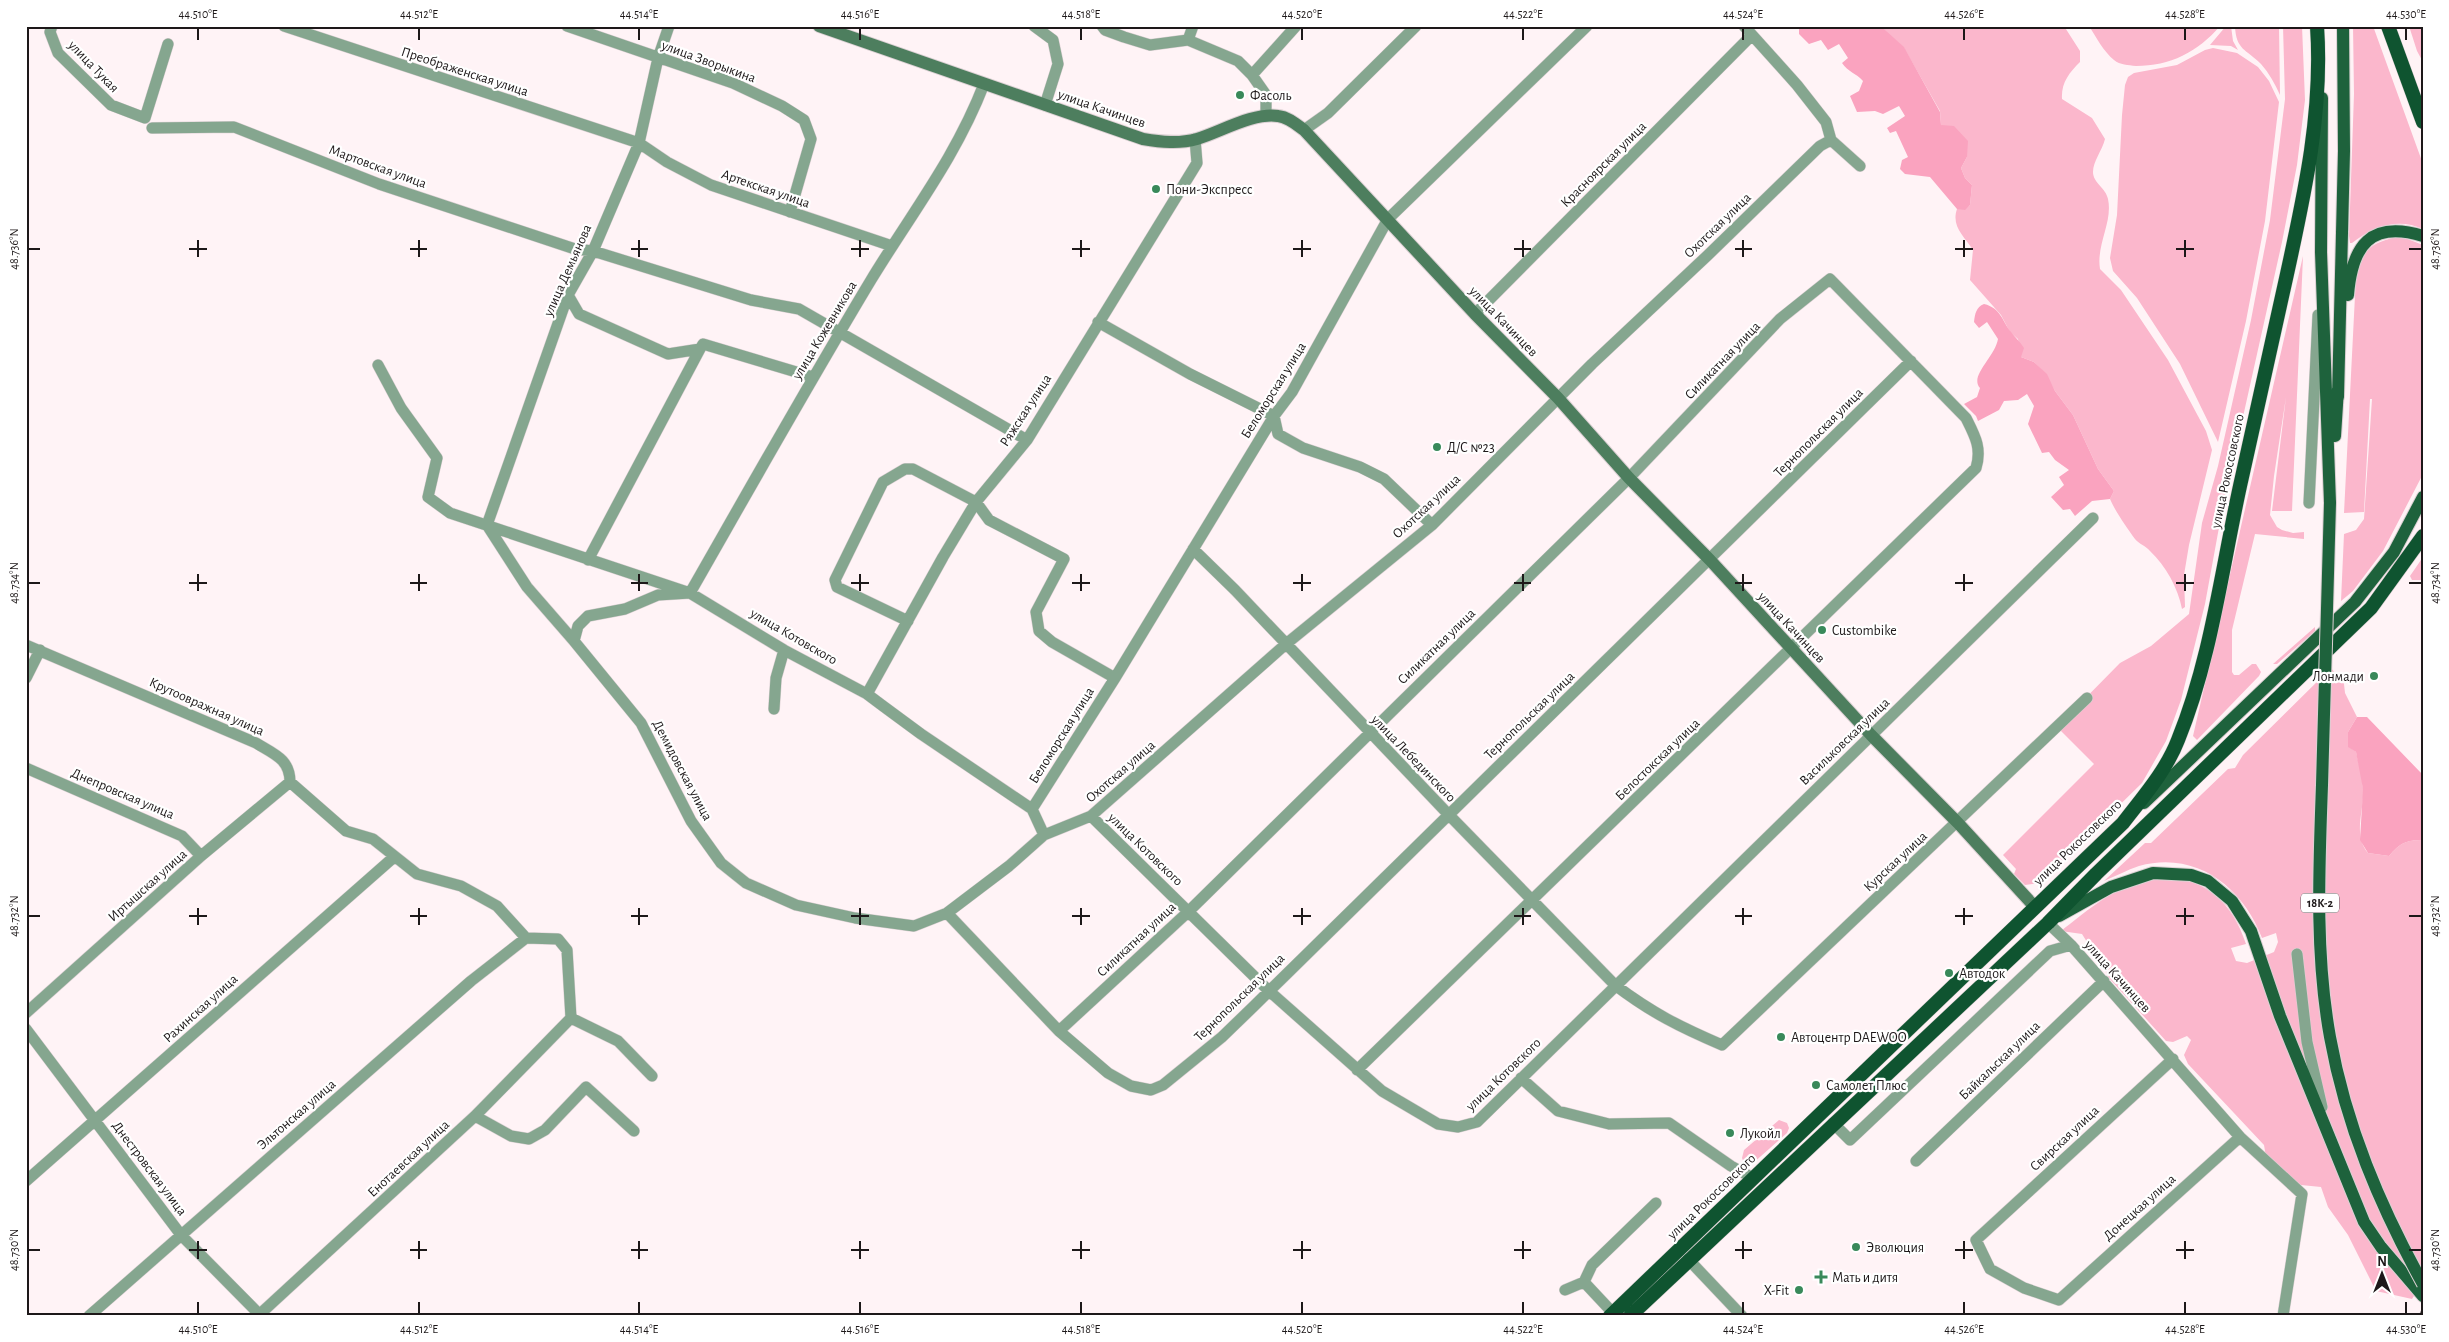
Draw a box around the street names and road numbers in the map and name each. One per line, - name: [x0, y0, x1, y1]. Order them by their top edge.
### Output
- street label: улица Тукая: [65, 37, 121, 95]
- street label: улица Зворыкина: [659, 38, 758, 86]
- street label: Преображенская улица: [399, 45, 531, 99]
- street label: улица Качинцев: [1055, 87, 1147, 130]
- street label: Красноярская улица: [1558, 119, 1650, 210]
- street label: Мартовская улица: [327, 143, 429, 191]
- street label: Артекская улица: [720, 167, 812, 211]
- street label: Охотская улица: [1682, 190, 1754, 261]
- street label: улица Демьянова: [541, 222, 595, 319]
- street label: улица Кожевникова: [789, 278, 860, 383]
- street label: улица Качинцев: [1466, 283, 1540, 359]
- street label: Силикатная улица: [1682, 319, 1764, 402]
- street label: Беломорская улица: [1239, 340, 1309, 441]
- street label: Ряжская улица: [997, 372, 1055, 449]
- street label: Тернопольская улица: [1771, 385, 1866, 480]
- street label: улица Рокоссовского: [2209, 413, 2247, 531]
- street label: Охотская улица: [1390, 472, 1464, 542]
- street label: улица Качинцев: [1754, 589, 1828, 666]
- street label: улица Котовского: [747, 606, 840, 667]
- street label: Силикатная улица: [1395, 606, 1479, 687]
- street label: Тернопольская улица: [1482, 669, 1578, 762]
- street label: Крутоовражная улица: [147, 675, 267, 739]
- street label: Беломорская улица: [1027, 685, 1097, 786]
- street label: Васильковская улица: [1797, 695, 1893, 788]
- street label: улица Лебединского: [1368, 712, 1458, 805]
- street label: Белостокская улица: [1613, 716, 1703, 803]
- street label: Демидовская улица: [650, 718, 715, 824]
- street label: Охотская улица: [1083, 738, 1159, 806]
- street label: Днепровская улица: [69, 766, 177, 822]
- street label: улица Рокоссовского: [2030, 797, 2125, 889]
- street label: улица Котовского: [1105, 810, 1186, 889]
- street label: Курская улица: [1861, 829, 1930, 894]
- street label: Иртышская улица: [106, 847, 190, 925]
- road number: 18К-2: [2301, 894, 2339, 912]
- street label: Силикатная улица: [1095, 899, 1179, 980]
- street label: улица Качинцев: [2081, 937, 2153, 1015]
- street label: Тернопольская улица: [1192, 951, 1288, 1044]
- street label: Рахинская улица: [161, 971, 241, 1046]
- street label: Байкальская улица: [1957, 1018, 2043, 1103]
- street label: улица Котовского: [1463, 1036, 1544, 1114]
- street label: Эльтонская улица: [255, 1077, 339, 1152]
- street label: Свирская улица: [2028, 1103, 2102, 1174]
- street label: Енотаевская улица: [365, 1117, 453, 1200]
- street label: Днестровская улица: [109, 1119, 189, 1219]
- street label: улица Рокоссовского: [1664, 1151, 1759, 1243]
- street label: Донецкая улица: [2101, 1171, 2179, 1244]

